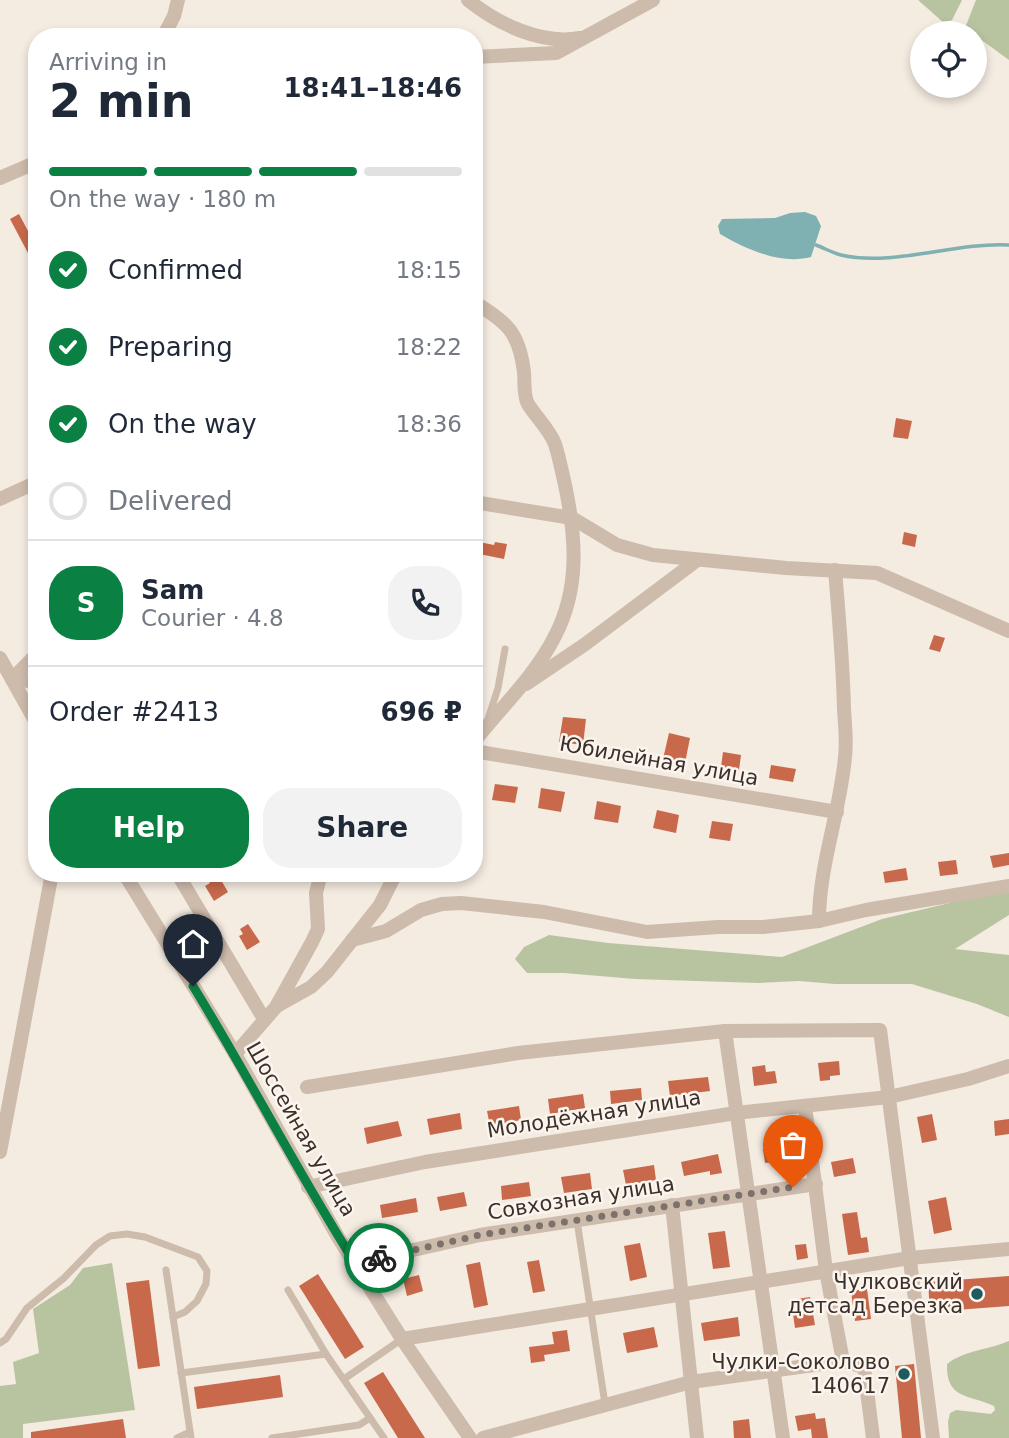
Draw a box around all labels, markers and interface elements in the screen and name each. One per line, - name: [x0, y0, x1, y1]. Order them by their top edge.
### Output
- map controls: [910, 21, 987, 98]
- button: locate: [910, 21, 987, 98]
- text: Arriving in: [49, 49, 167, 75]
- text: 18:41–18:46: [283, 73, 462, 103]
- text: 2 min: [49, 74, 193, 128]
- text: On the way · 180 m: [49, 186, 276, 212]
- icon: check: [49, 251, 87, 289]
- text: Confirmed: [108, 255, 243, 285]
- text: 18:15: [396, 257, 462, 283]
- icon: check: [49, 328, 87, 366]
- text: Preparing: [108, 332, 233, 362]
- text: 18:22: [396, 334, 462, 360]
- icon: check: [49, 405, 87, 443]
- text: On the way: [108, 409, 257, 439]
- text: 18:36: [396, 411, 462, 437]
- text: Delivered: [108, 486, 232, 516]
- button: phone: [388, 566, 462, 640]
- text: Sam: [141, 575, 204, 605]
- text: S: [77, 588, 95, 618]
- text: Courier · 4.8: [141, 605, 284, 631]
- text: Order #2413: [49, 697, 219, 727]
- text: 696 ₽: [381, 697, 462, 727]
- street label: Юбилейная улица: [558, 732, 760, 790]
- button: Help: [49, 788, 249, 868]
- button: Share: [263, 788, 462, 868]
- pin: [163, 914, 223, 986]
- icon: home: [174, 925, 212, 963]
- street label: Шоссейная улица: [241, 1037, 361, 1221]
- street label: Молодёжная улица: [485, 1085, 703, 1143]
- pin: [763, 1115, 823, 1187]
- icon: bag: [774, 1126, 812, 1164]
- street label: Совхозная улица: [486, 1171, 676, 1225]
- courier: [344, 1223, 414, 1293]
- icon: bike: [360, 1239, 398, 1277]
- place label: Чулковский детсад Березка: [787, 1270, 963, 1318]
- marker: Чулковский детсад Березка: [969, 1286, 985, 1302]
- place label: Чулки-Соколово 140617: [711, 1350, 890, 1398]
- marker: Чулки-Соколово 140617: [896, 1366, 912, 1382]

